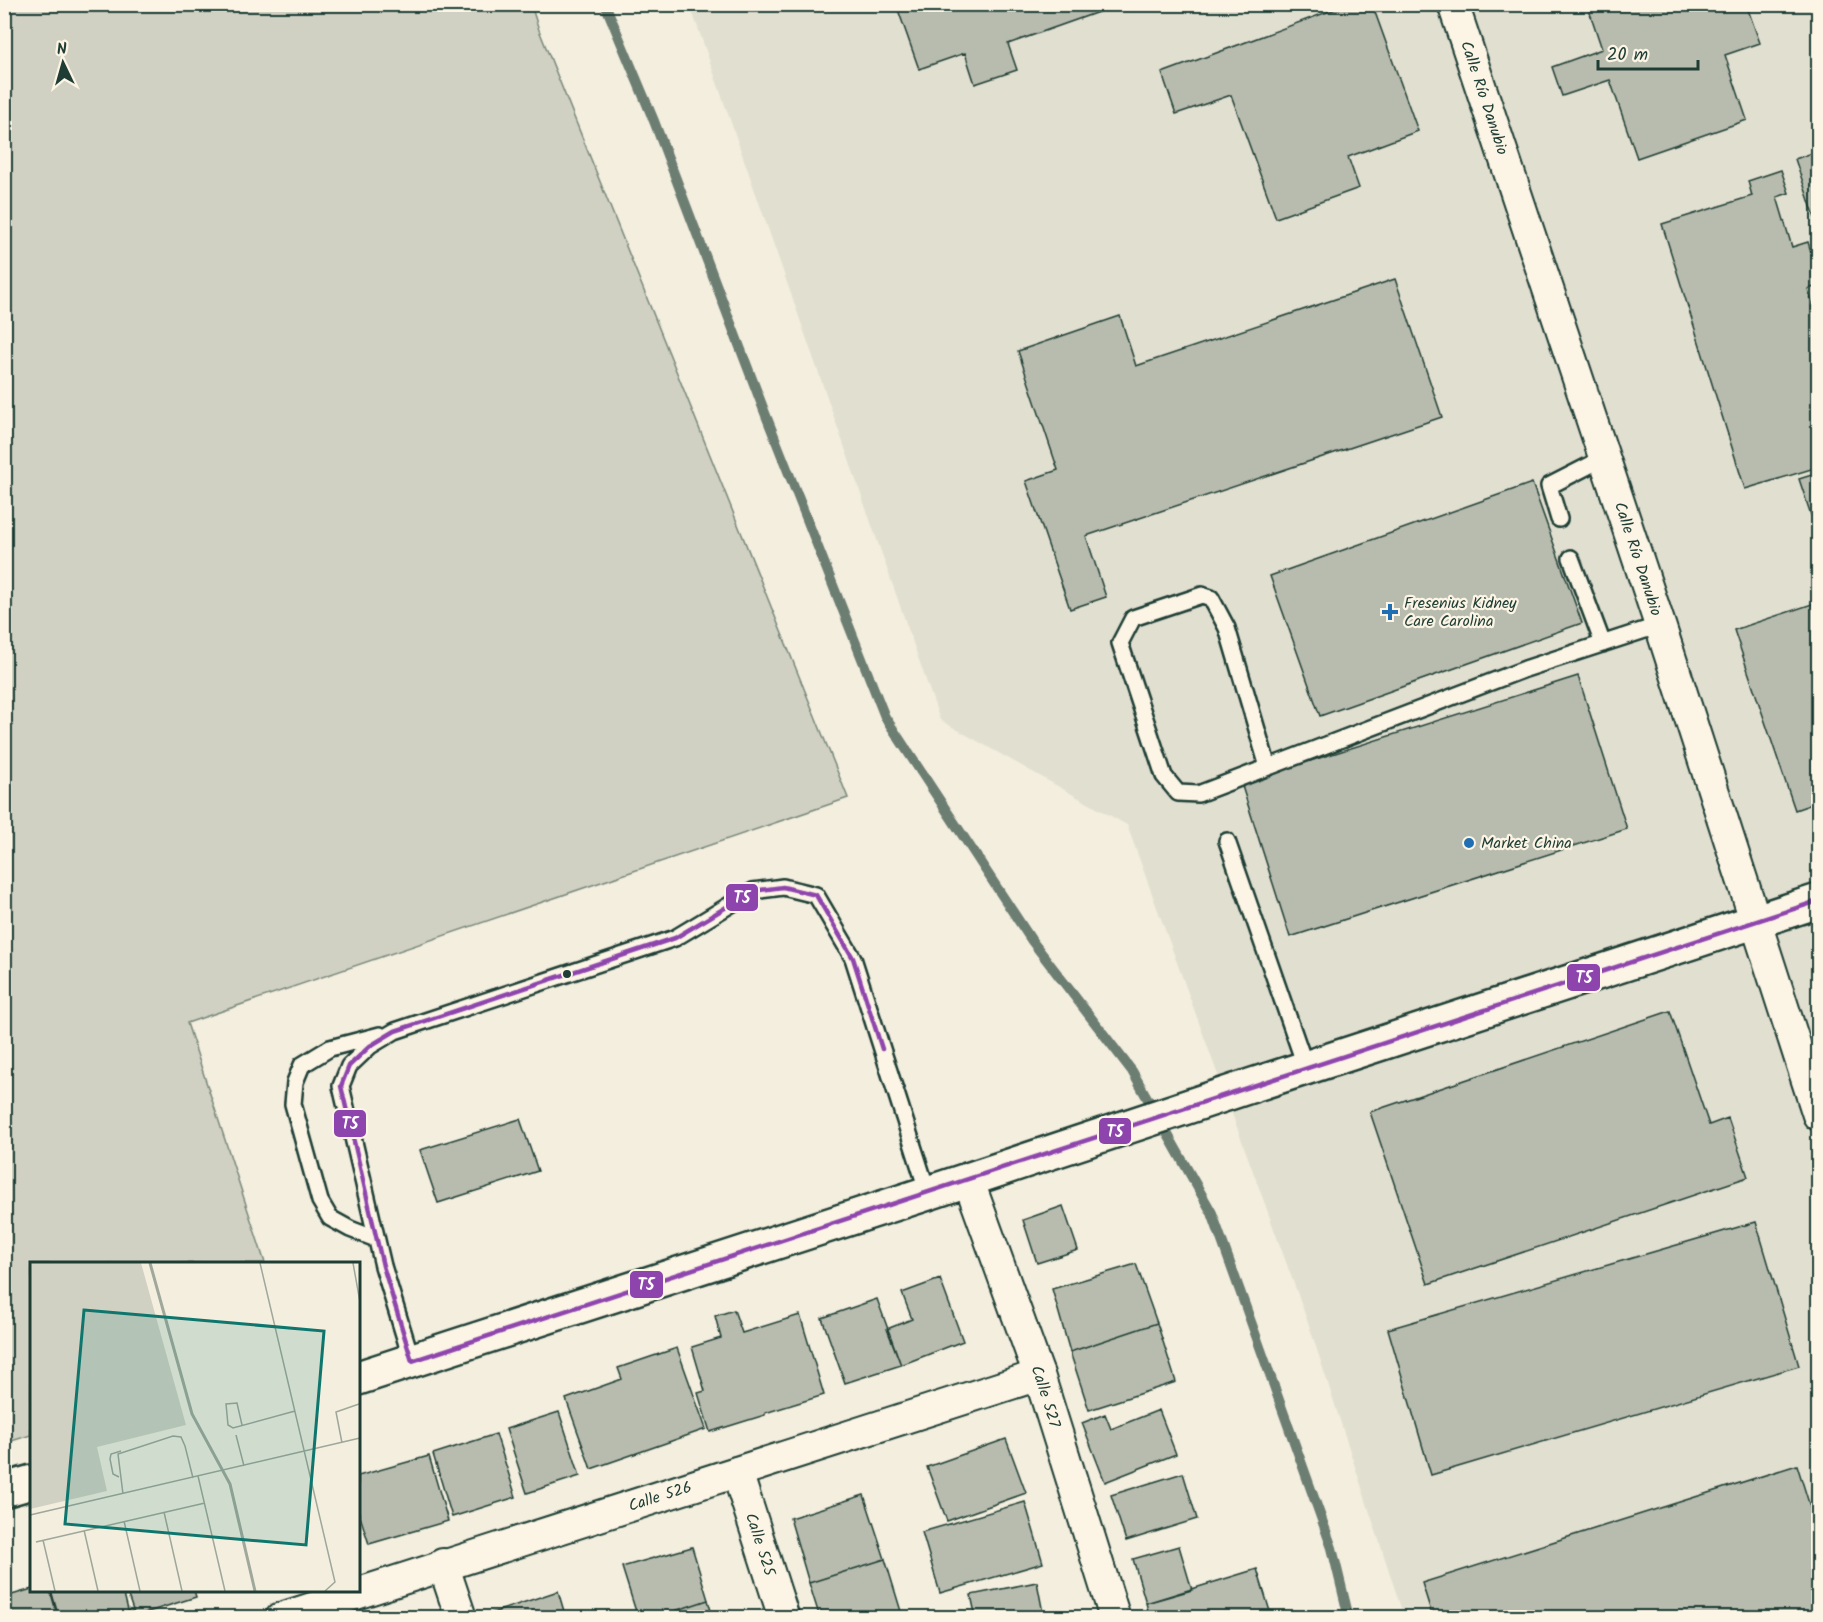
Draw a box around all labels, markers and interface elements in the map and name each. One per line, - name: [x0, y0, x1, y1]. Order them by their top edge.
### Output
- north arrow: [33, 33, 93, 93]
- scale bar: [1598, 33, 1698, 71]
- text: N: [56, 37, 68, 62]
- street label: Calle Río Danubio: [1454, 38, 1515, 158]
- text: 20 m: [1607, 41, 1648, 70]
- street label: Calle Río Danubio: [1607, 499, 1669, 619]
- place label: Fresenius Kidney Care Carolina: [1404, 591, 1517, 634]
- marker: Fresenius Kidney Care Carolina: [1381, 603, 1399, 621]
- place label: Market China: [1481, 831, 1572, 856]
- marker: Market China: [1462, 836, 1476, 850]
- line badge: T5: [725, 883, 759, 912]
- text: T5: [734, 886, 752, 911]
- line badge: T5: [1566, 963, 1601, 992]
- text: T5: [1576, 966, 1594, 991]
- unlabelled marker: [561, 968, 573, 980]
- line badge: T5: [333, 1109, 367, 1138]
- text: T5: [342, 1112, 360, 1137]
- line badge: T5: [1098, 1117, 1132, 1145]
- text: T5: [1107, 1120, 1125, 1145]
- inset map: [30, 1262, 360, 1592]
- line badge: T5: [629, 1270, 664, 1299]
- text: T5: [638, 1273, 656, 1298]
- street label: Calle 527: [1024, 1362, 1067, 1431]
- street label: Calle 526: [625, 1475, 695, 1518]
- street label: Calle 525: [738, 1510, 783, 1580]

